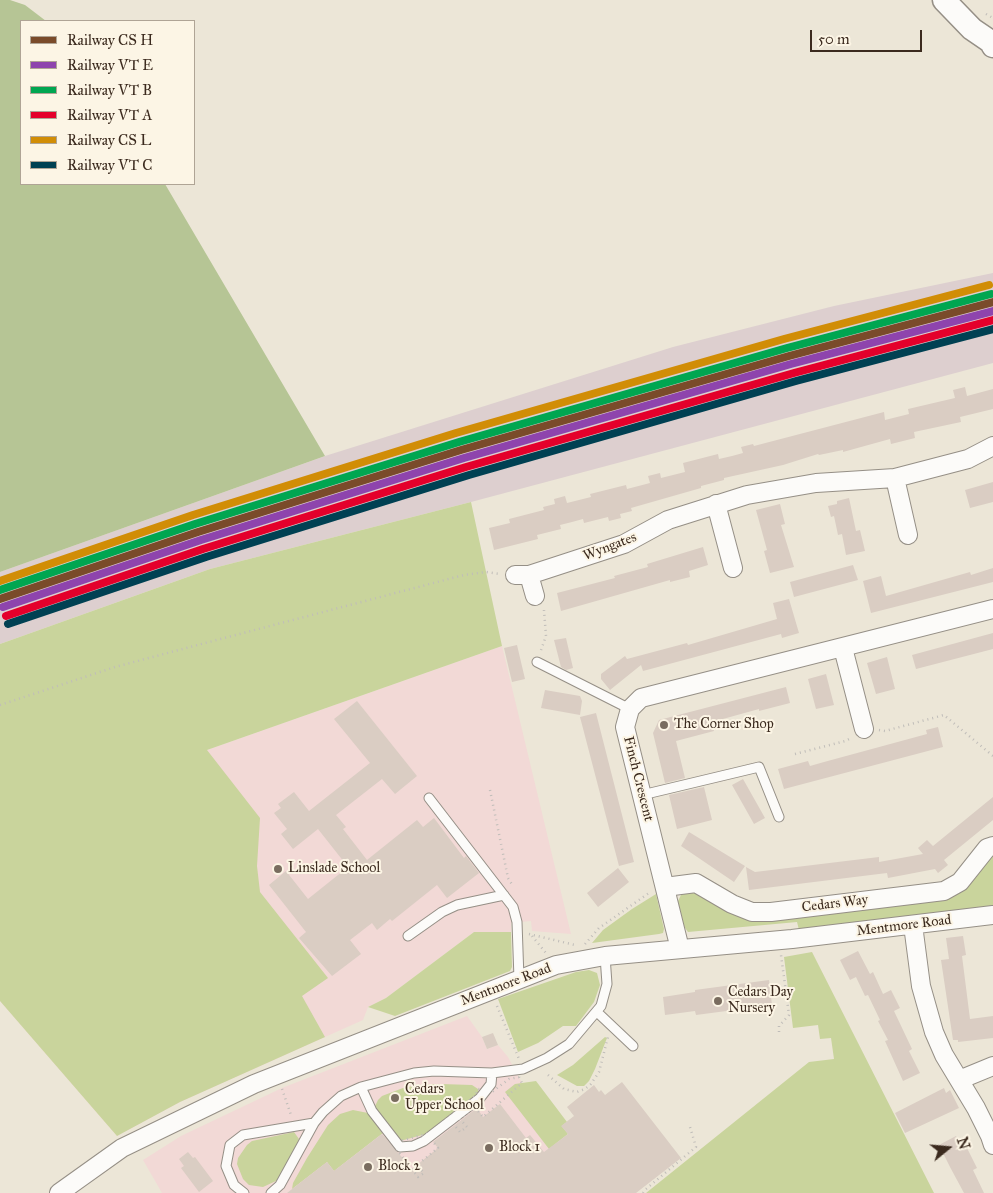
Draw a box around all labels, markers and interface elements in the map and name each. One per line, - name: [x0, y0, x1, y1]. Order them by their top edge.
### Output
- legend: [20, 20, 195, 185]
- scale bar: [813, 20, 926, 52]
- text: 50 m: [818, 30, 850, 48]
- text: Railway CS H: [67, 31, 153, 49]
- text: Railway VT E: [67, 56, 153, 74]
- text: Railway VT B: [67, 81, 152, 99]
- text: Railway VT A: [67, 106, 152, 124]
- text: Railway CS L: [67, 131, 151, 149]
- text: Railway VT C: [67, 156, 153, 174]
- street label: Wyngates: [581, 529, 639, 565]
- place label: The Corner Shop: [674, 717, 774, 733]
- marker: The Corner Shop: [658, 719, 670, 731]
- street label: Finch Crescent: [619, 735, 657, 823]
- place label: Linslade School: [288, 861, 380, 877]
- marker: Linslade School: [272, 863, 284, 875]
- street label: Cedars Way: [801, 892, 869, 916]
- street label: Mentmore Road: [856, 912, 952, 940]
- street label: Mentmore Road: [459, 960, 553, 1010]
- place label: Cedars Day Nursery: [728, 985, 793, 1018]
- marker: Cedars Day Nursery: [712, 995, 724, 1007]
- place label: Cedars Upper School: [405, 1082, 484, 1114]
- marker: Cedars Upper School: [389, 1092, 401, 1104]
- north arrow: [923, 1123, 973, 1173]
- text: N: [953, 1135, 973, 1152]
- place label: Block 1: [499, 1140, 540, 1156]
- marker: Block 1: [483, 1142, 495, 1154]
- place label: Block 2: [378, 1159, 420, 1175]
- marker: Block 2: [362, 1161, 374, 1173]

